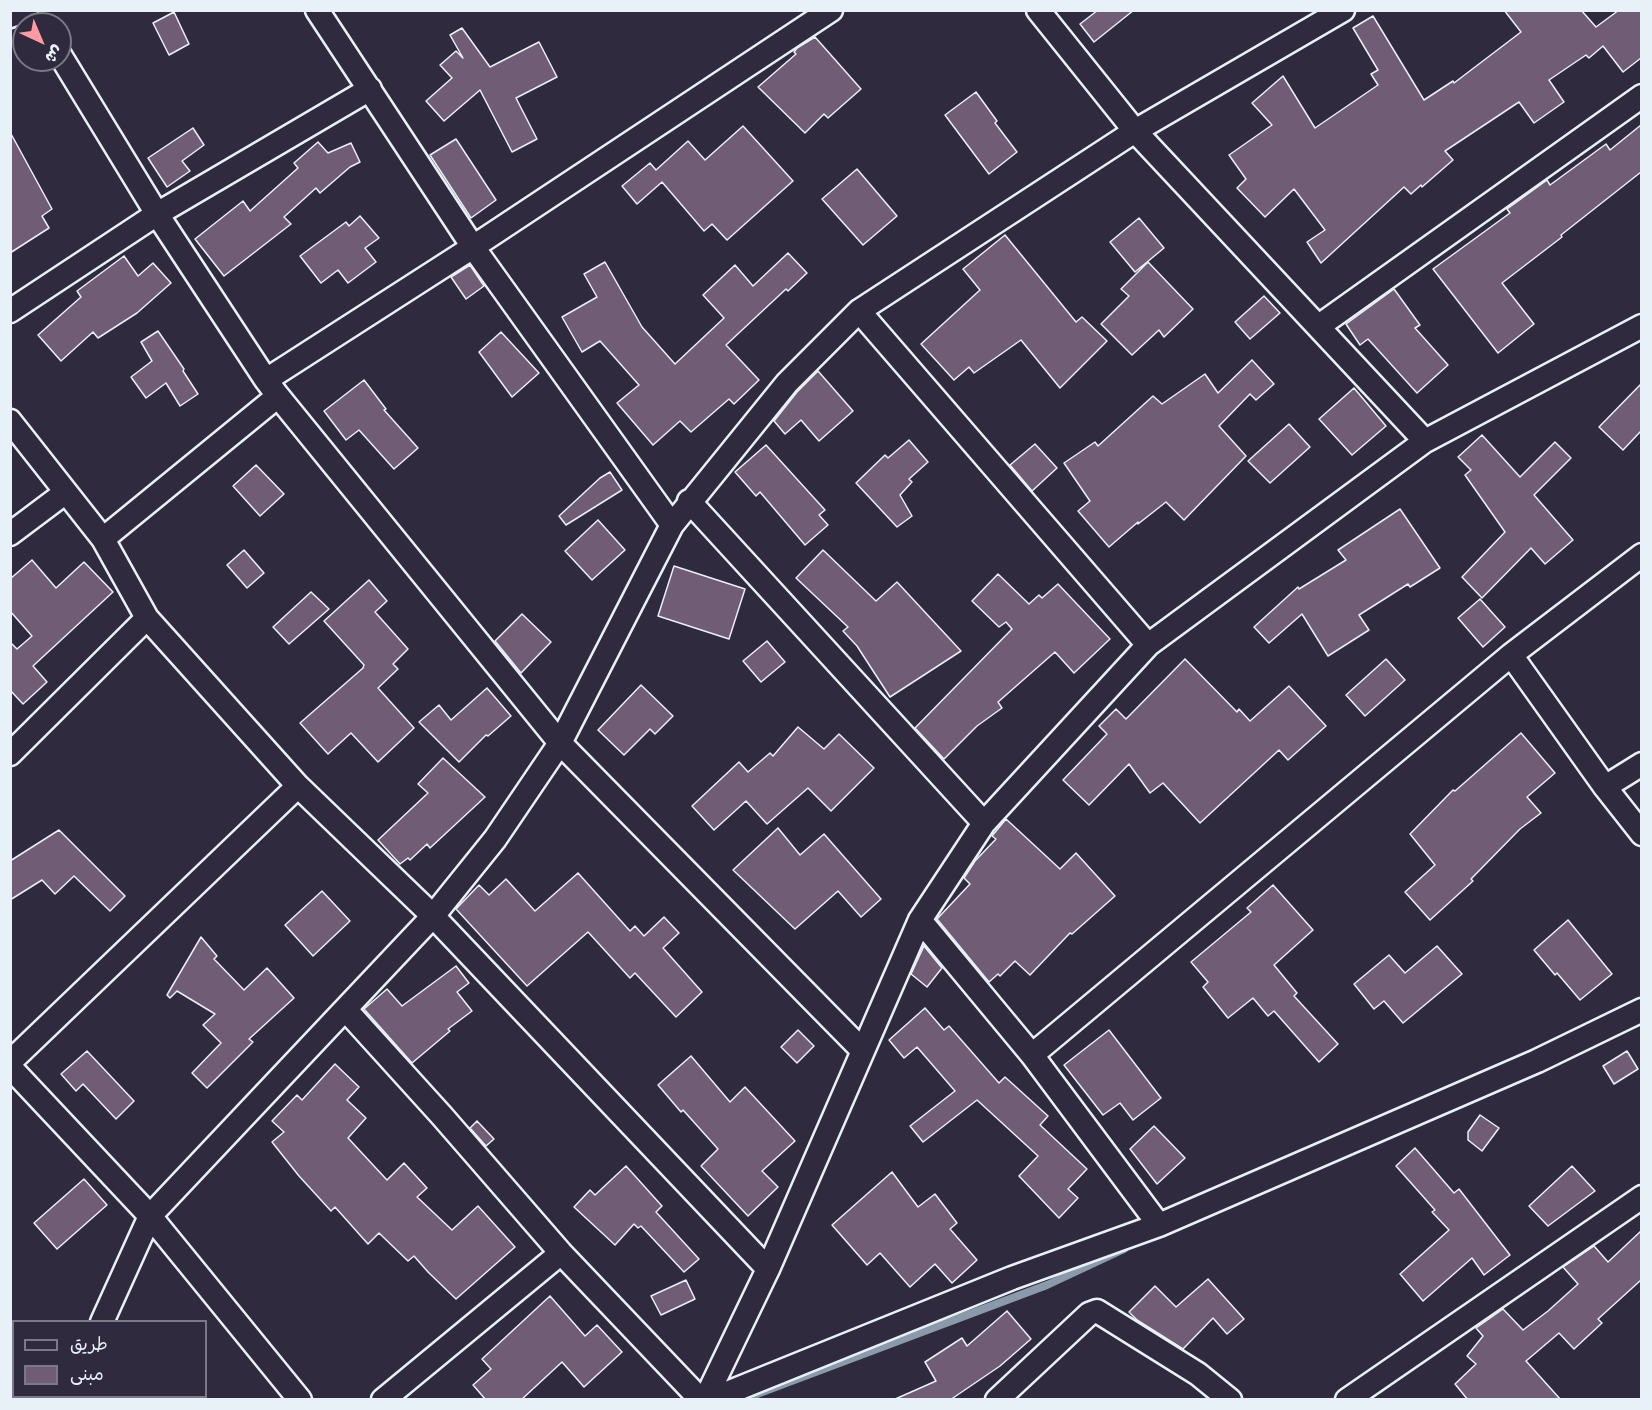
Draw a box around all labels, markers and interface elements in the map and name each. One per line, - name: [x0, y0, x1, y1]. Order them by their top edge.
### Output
- north arrow: [12, 12, 72, 72]
- text: ش: [38, 39, 68, 69]
- legend: [12, 1320, 207, 1398]
- text: طريق: [70, 1331, 108, 1360]
- text: مبنى: [70, 1361, 104, 1390]

